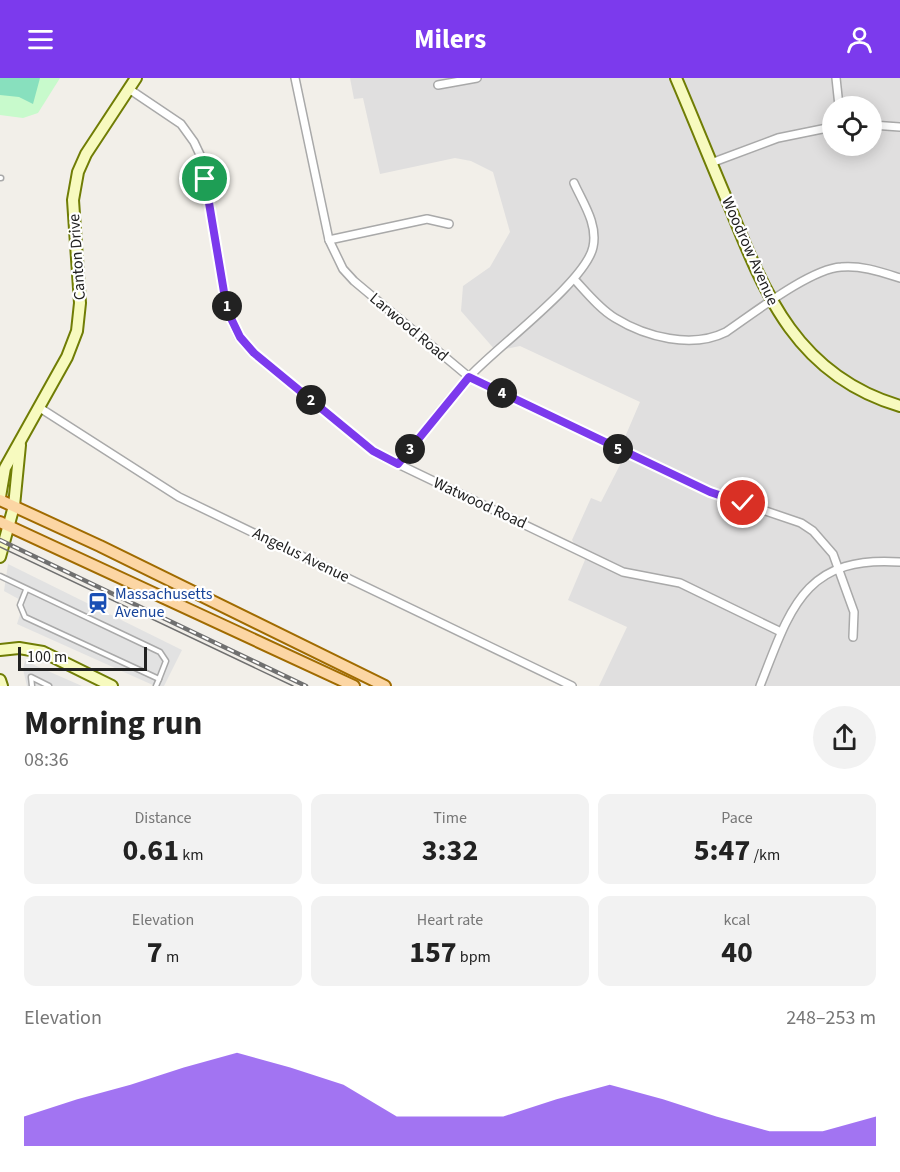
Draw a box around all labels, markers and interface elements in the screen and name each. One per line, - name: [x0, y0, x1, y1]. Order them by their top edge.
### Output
- text: Milers: [414, 20, 486, 59]
- icon: menu: [24, 23, 57, 56]
- icon: person: [843, 23, 876, 56]
- map controls: [822, 96, 882, 156]
- button: locate: [822, 96, 882, 156]
- pin: [179, 153, 230, 204]
- icon: arrive: [188, 162, 221, 195]
- street label: Woodrow Avenue: [716, 193, 784, 309]
- street label: Canton Drive: [63, 213, 91, 301]
- street label: Larwood Road: [365, 287, 453, 367]
- pin: 1: [212, 291, 242, 321]
- text: 1: [223, 295, 231, 317]
- pin: 4: [487, 378, 517, 408]
- text: 4: [498, 382, 506, 404]
- pin: 2: [296, 385, 326, 415]
- text: 2: [307, 389, 315, 411]
- pin: 3: [395, 434, 425, 464]
- pin: 5: [603, 434, 633, 464]
- text: 3: [406, 438, 414, 460]
- text: 5: [614, 438, 622, 460]
- street label: Watwood Road: [430, 472, 530, 534]
- pin: [717, 477, 768, 528]
- icon: check: [726, 486, 759, 519]
- street label: Angelus Avenue: [249, 522, 353, 588]
- place label: Massachusetts Avenue: [115, 583, 213, 623]
- station icon: Massachusetts Avenue: [86, 591, 110, 615]
- scale bar: [18, 644, 147, 672]
- text: 100 m: [27, 646, 67, 668]
- text: Morning run: [24, 700, 202, 747]
- button: share: [813, 706, 876, 769]
- text: 08:36: [24, 746, 69, 774]
- text: Distance: [135, 807, 191, 829]
- text: Time: [433, 807, 467, 829]
- text: Pace: [721, 807, 753, 829]
- text: 0.61: [123, 829, 179, 872]
- text: 3:32: [422, 829, 478, 872]
- text: 5:47: [694, 829, 750, 872]
- text: km: [179, 844, 203, 866]
- text: /km: [750, 844, 780, 866]
- text: Elevation: [132, 909, 194, 931]
- text: Heart rate: [417, 909, 483, 931]
- text: kcal: [724, 909, 750, 931]
- text: 7: [147, 931, 163, 974]
- text: 157: [409, 931, 457, 974]
- text: 40: [721, 931, 753, 974]
- text: m: [163, 946, 179, 968]
- text: bpm: [457, 946, 491, 968]
- text: Elevation: [24, 1004, 102, 1032]
- text: 248–253 m: [786, 1004, 876, 1032]

